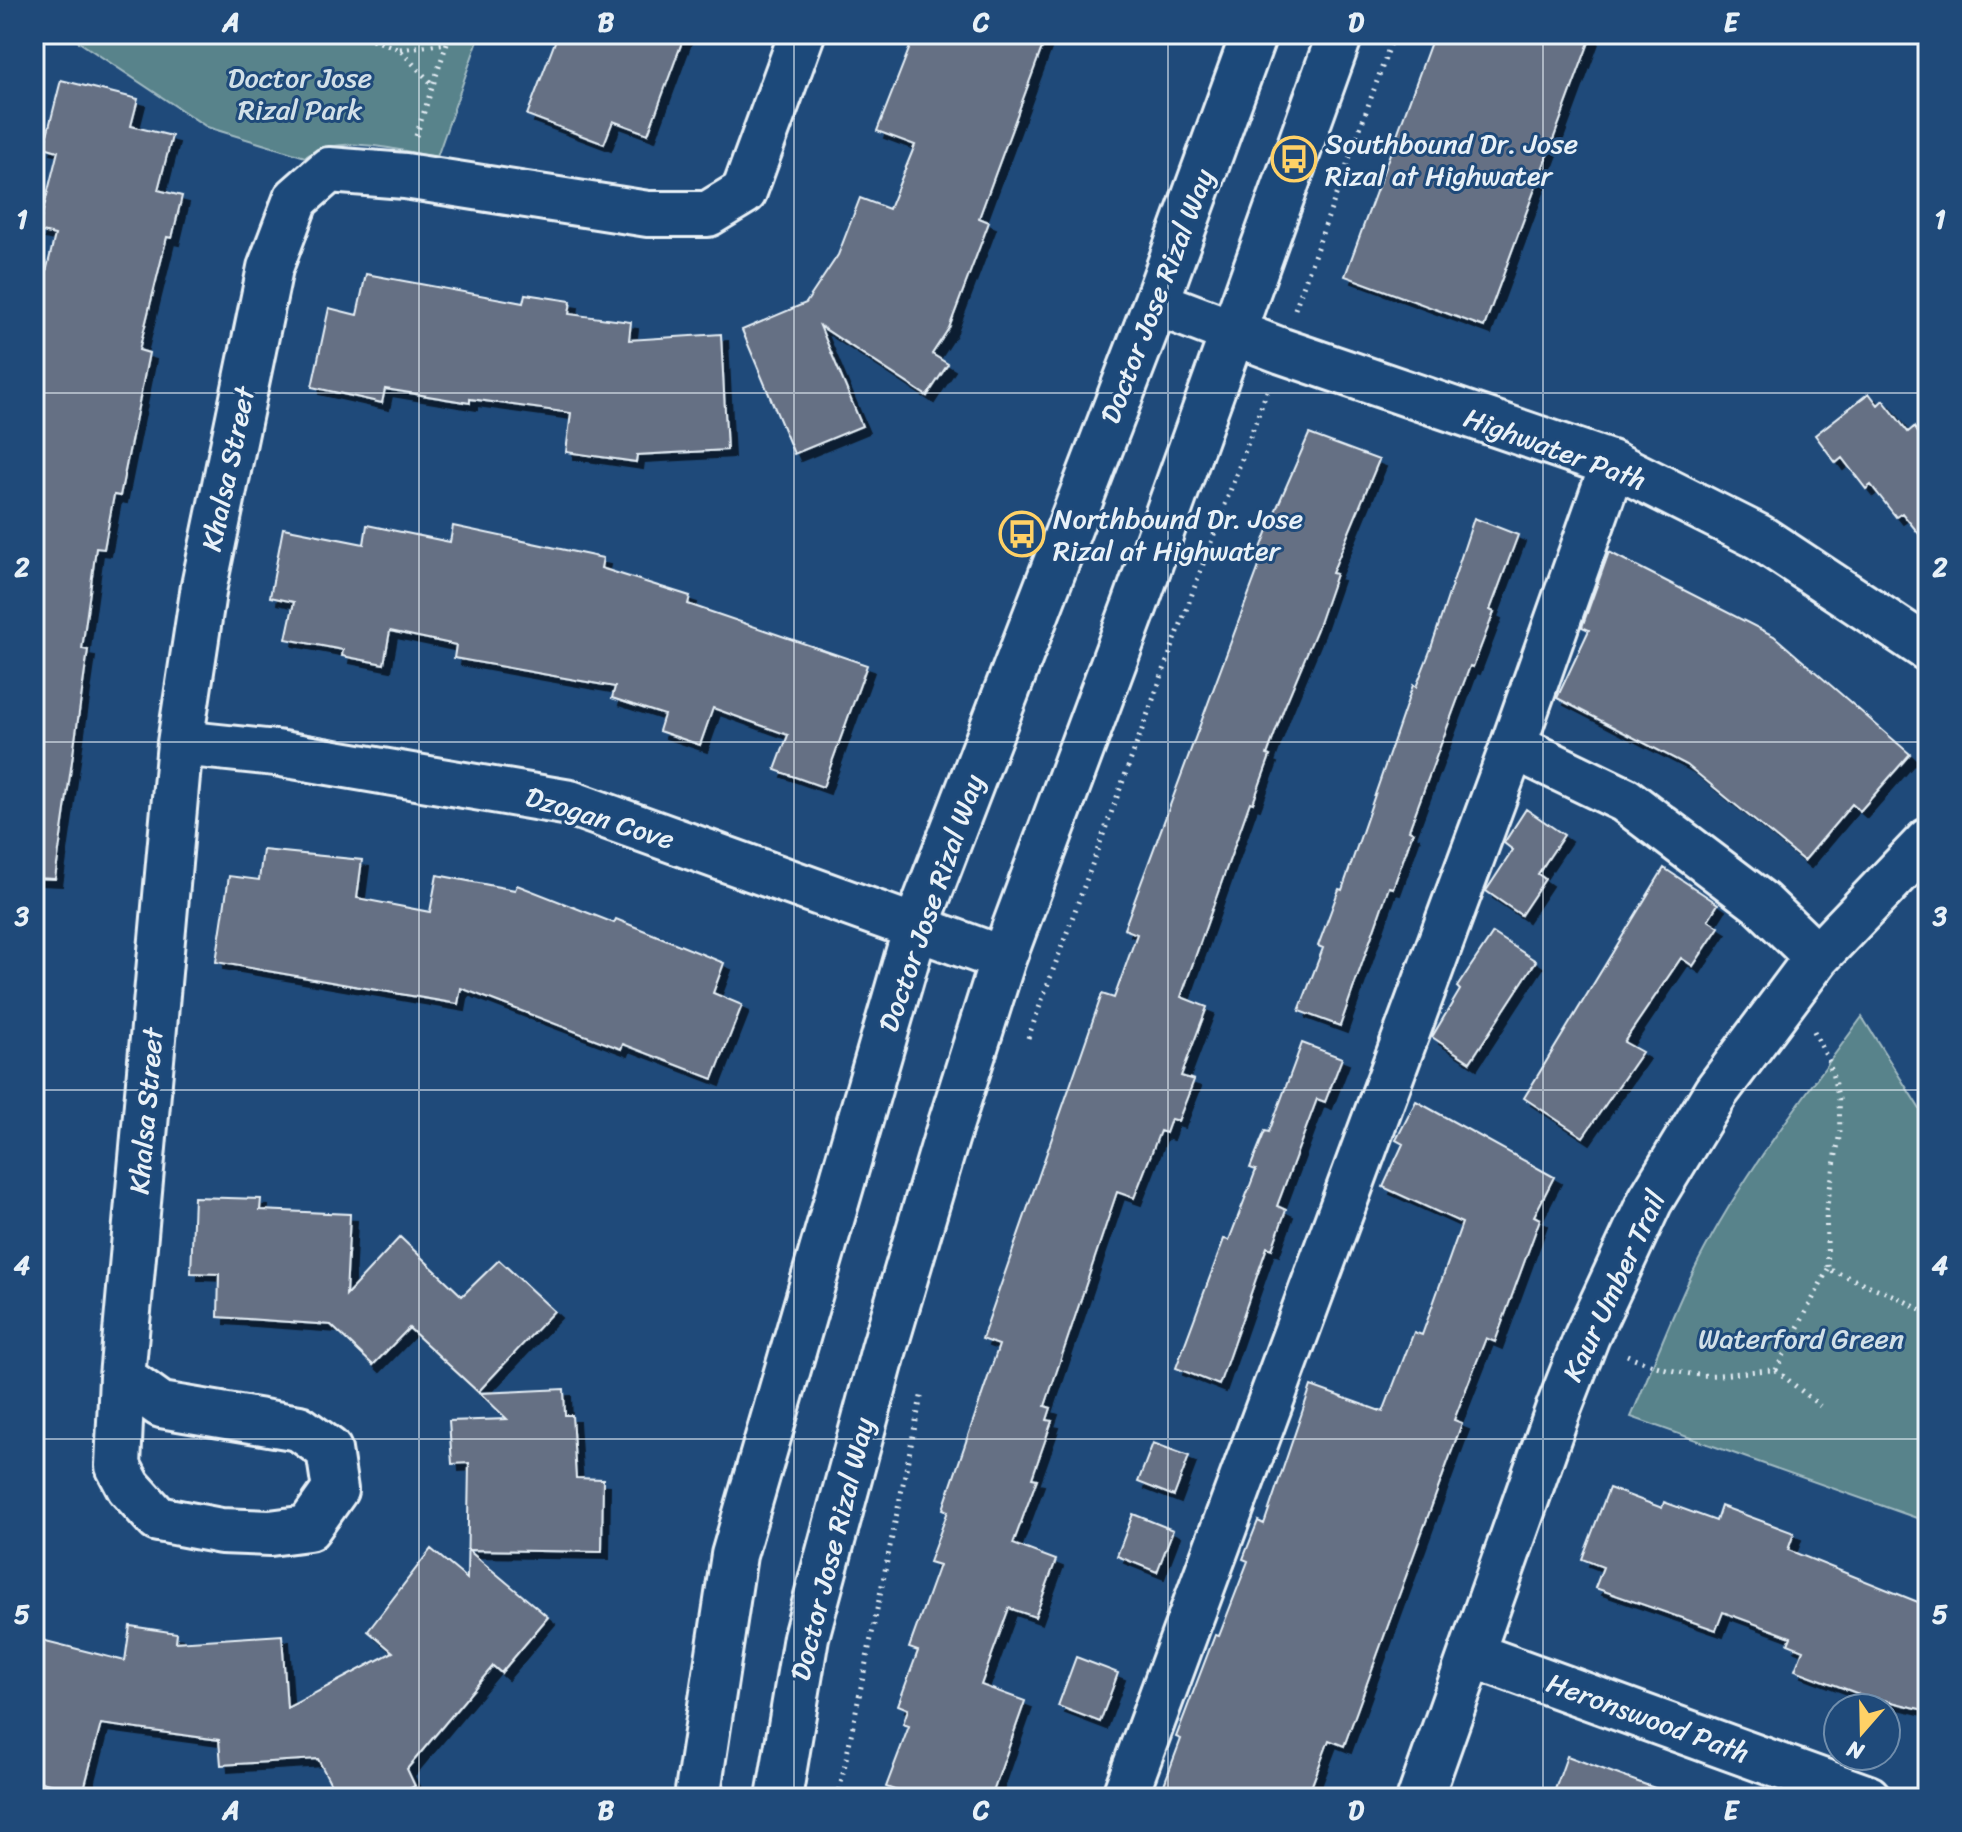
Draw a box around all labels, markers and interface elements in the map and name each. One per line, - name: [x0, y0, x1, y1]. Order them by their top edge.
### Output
- text: A: [221, 0, 240, 45]
- text: B: [598, 0, 615, 45]
- text: C: [972, 0, 990, 45]
- text: D: [1348, 0, 1364, 45]
- text: E: [1724, 0, 1741, 45]
- park label: Doctor Jose Rizal Park: [228, 53, 372, 134]
- place label: Southbound Dr. Jose Rizal at Highwater: [1325, 119, 1578, 200]
- bus stop icon: Southbound Dr. Jose Rizal at Highwater: [1270, 135, 1318, 183]
- street label: Doctor Jose Rizal Way: [1086, 161, 1228, 431]
- text: 1: [16, 196, 28, 242]
- text: 1: [1934, 196, 1946, 242]
- street label: Khalsa Street: [187, 381, 270, 556]
- street label: Highwater Path: [1457, 393, 1653, 505]
- place label: Northbound Dr. Jose Rizal at Highwater: [1053, 494, 1303, 575]
- bus stop icon: Northbound Dr. Jose Rizal at Highwater: [998, 510, 1046, 558]
- text: 2: [13, 544, 30, 590]
- text: 2: [1931, 544, 1948, 590]
- street label: Doctor Jose Rizal Way: [864, 767, 998, 1039]
- street label: Dzogan Cove: [519, 772, 681, 864]
- text: 3: [14, 893, 30, 939]
- text: 3: [1932, 893, 1948, 939]
- street label: Khalsa Street: [114, 1024, 178, 1196]
- street label: Kaur Umber Trail: [1548, 1181, 1680, 1390]
- text: 4: [14, 1242, 30, 1288]
- text: 4: [1932, 1242, 1948, 1288]
- park label: Waterford Green: [1698, 1314, 1904, 1363]
- street label: Doctor Jose Rizal Way: [776, 1412, 889, 1686]
- text: 5: [14, 1591, 30, 1637]
- text: 5: [1932, 1591, 1948, 1637]
- street label: Heronswood Path: [1540, 1659, 1756, 1777]
- north arrow: [1822, 1692, 1902, 1772]
- text: N: [1841, 1729, 1870, 1772]
- text: A: [221, 1787, 240, 1832]
- text: B: [598, 1787, 615, 1832]
- text: C: [972, 1787, 990, 1832]
- text: D: [1348, 1787, 1364, 1832]
- text: E: [1724, 1787, 1741, 1832]

